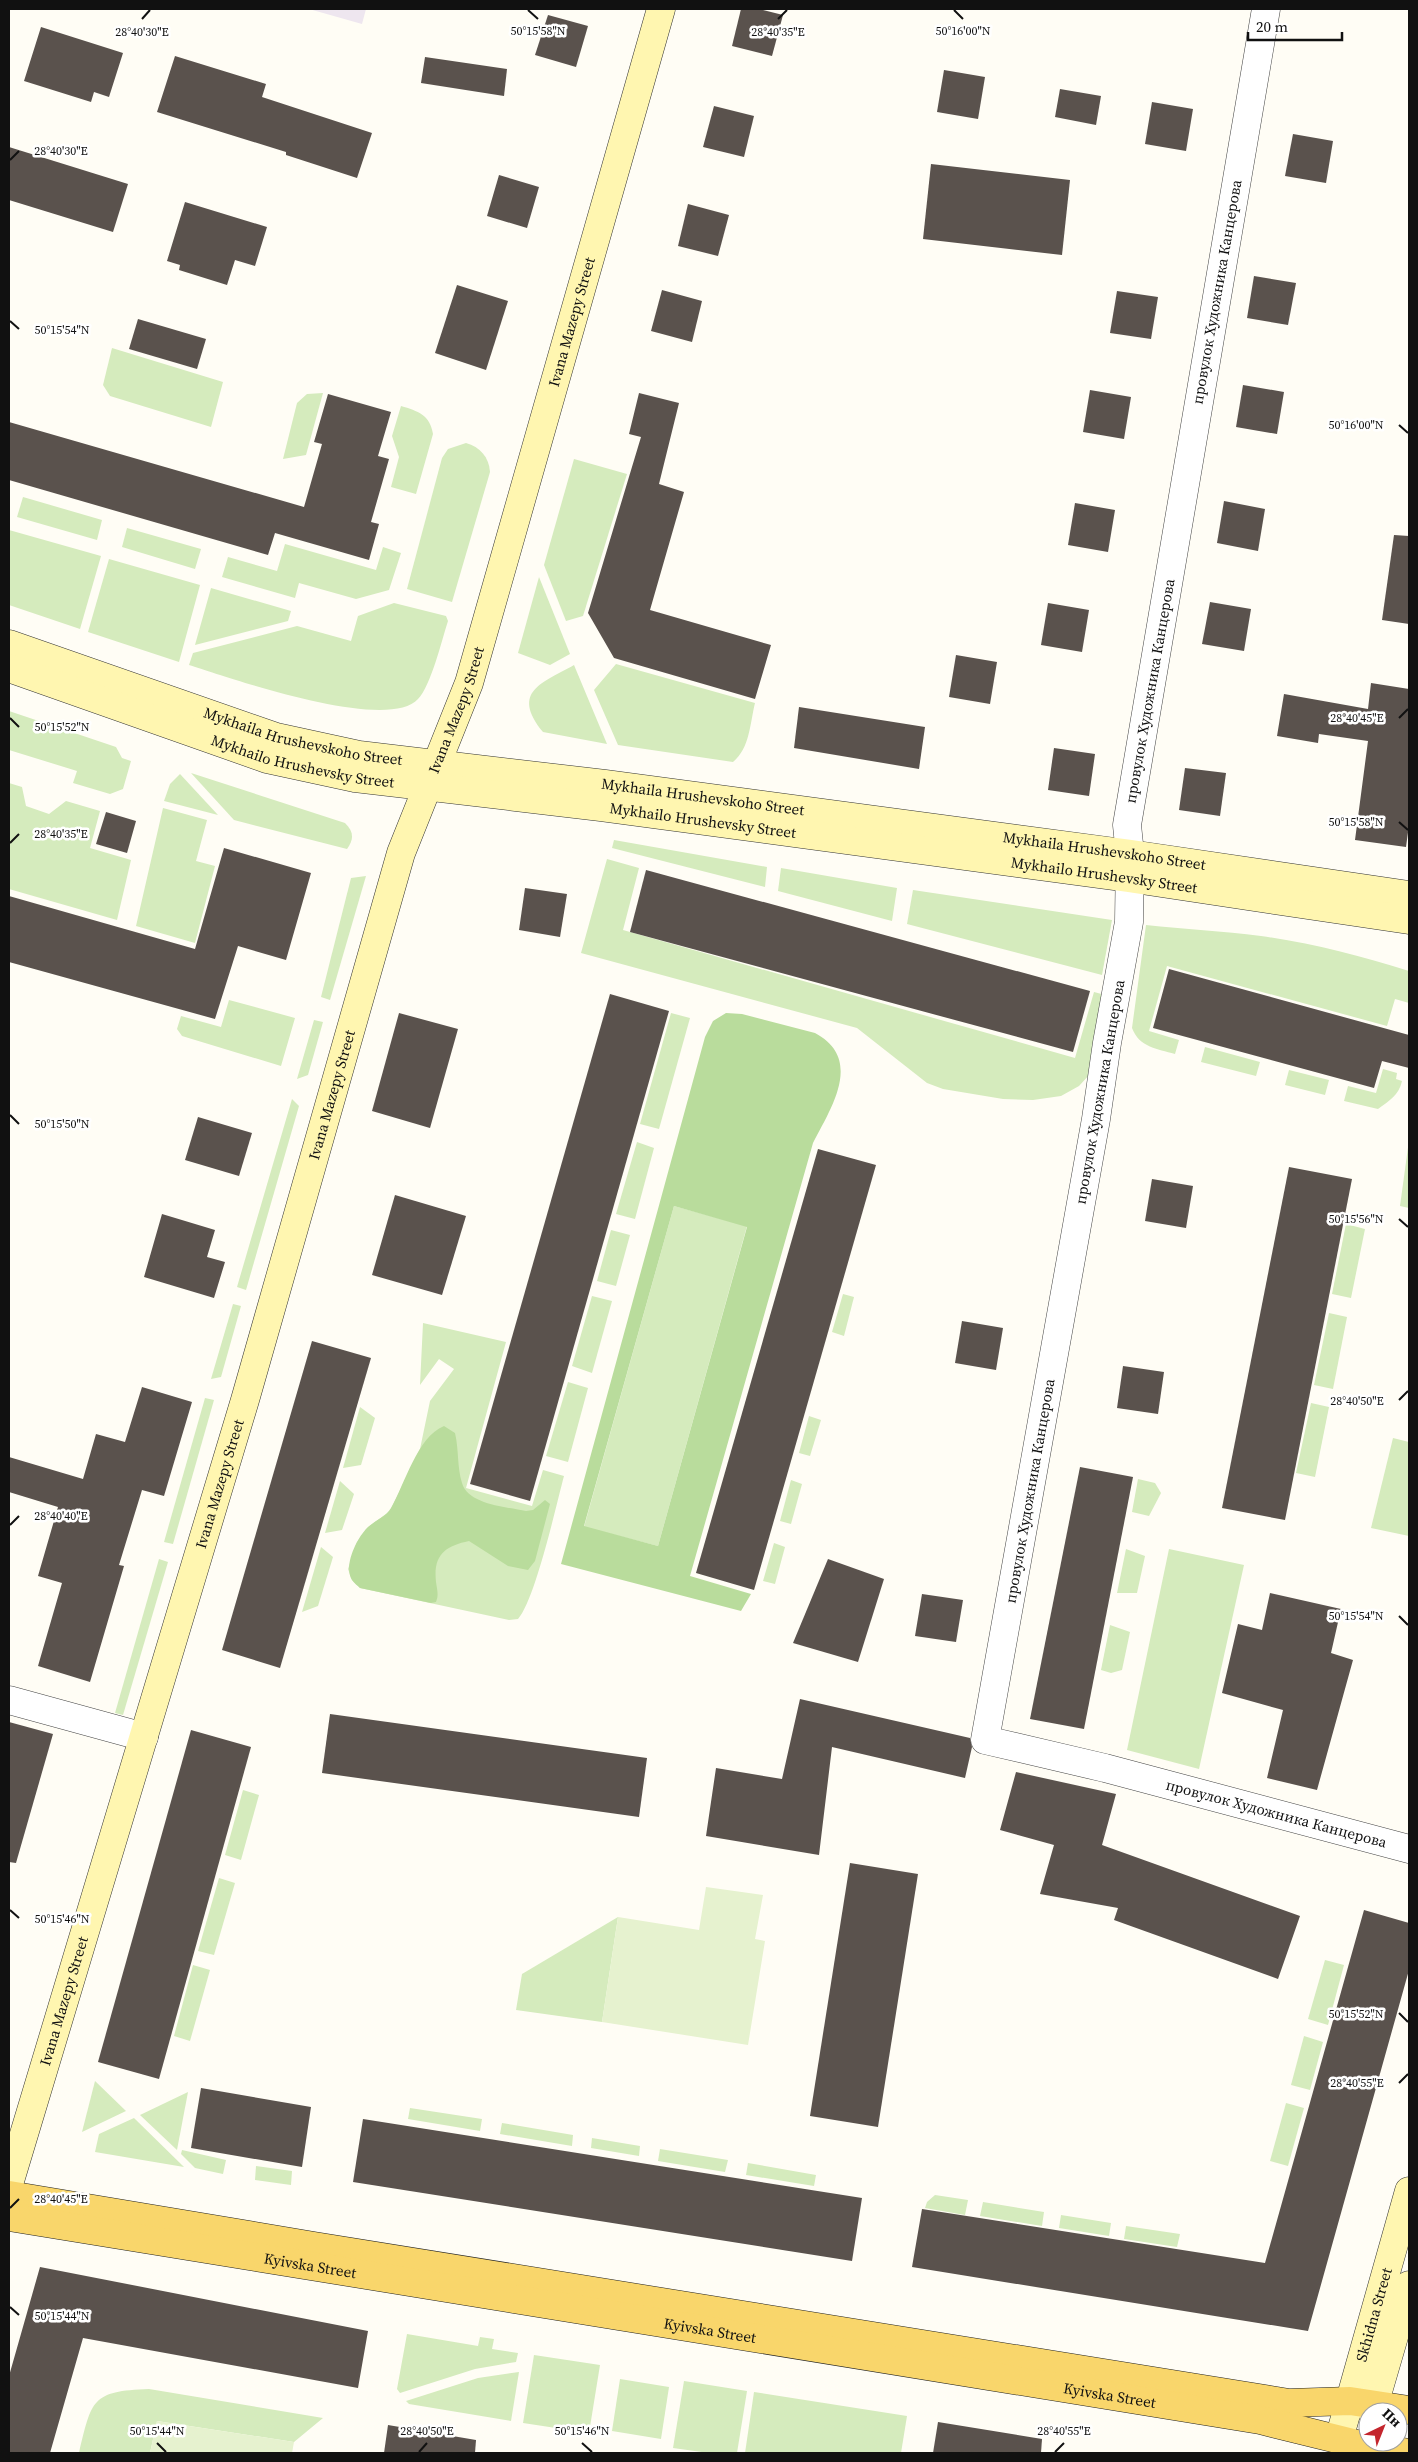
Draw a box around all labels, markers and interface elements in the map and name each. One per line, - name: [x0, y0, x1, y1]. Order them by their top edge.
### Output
- scale bar: [1248, 10, 1342, 42]
- text: 20 m: [1256, 16, 1288, 37]
- text: 50°15'58"N: [510, 23, 566, 39]
- text: 50°16'00"N: [935, 23, 991, 39]
- text: 28°40'30"E: [115, 24, 169, 40]
- text: 28°40'35"E: [751, 24, 805, 40]
- text: 28°40'30"E: [34, 143, 88, 159]
- street label: провулок Художника Канцерова: [1186, 178, 1247, 406]
- street label: Ivana Mazepy Street: [543, 254, 600, 389]
- text: 50°15'54"N: [34, 322, 90, 338]
- text: 50°16'00"N: [1328, 417, 1384, 433]
- street label: провулок Художника Канцерова: [1119, 577, 1180, 805]
- street label: Ivana Mazepy Street: [423, 644, 489, 776]
- street label: Mykhaila Hrushevskoho Street: [201, 702, 404, 770]
- text: 28°40'45"E: [1330, 710, 1384, 726]
- text: 50°15'52"N: [34, 719, 90, 735]
- street label: Mykhailo Hrushevsky Street: [208, 729, 396, 793]
- street label: Mykhaila Hrushevskoho Street: [600, 773, 806, 820]
- street label: Mykhailo Hrushevsky Street: [608, 797, 797, 843]
- text: 50°15'58"N: [1328, 814, 1384, 830]
- text: 28°40'35"E: [34, 826, 88, 842]
- street label: Mykhaila Hrushevskoho Street: [1002, 826, 1207, 875]
- street label: Mykhailo Hrushevsky Street: [1010, 851, 1199, 898]
- street label: провулок Художника Канцерова: [1069, 978, 1130, 1206]
- street label: Ivana Mazepy Street: [303, 1027, 360, 1162]
- text: 50°15'50"N: [34, 1116, 90, 1132]
- text: 50°15'56"N: [1328, 1211, 1384, 1227]
- street label: провулок Художника Канцерова: [999, 1377, 1060, 1605]
- text: 28°40'50"E: [1330, 1393, 1384, 1409]
- street label: Ivana Mazepy Street: [190, 1417, 249, 1551]
- text: 28°40'40"E: [34, 1508, 88, 1524]
- text: 50°15'54"N: [1328, 1608, 1384, 1624]
- street label: провулок Художника Канцерова: [1164, 1774, 1389, 1853]
- text: 50°15'46"N: [34, 1911, 90, 1927]
- street label: Ivana Mazepy Street: [34, 1934, 93, 2068]
- text: 50°15'52"N: [1328, 2006, 1384, 2022]
- text: 28°40'55"E: [1330, 2075, 1384, 2091]
- text: 28°40'45"E: [34, 2191, 88, 2207]
- street label: Kyivska Street: [262, 2248, 358, 2283]
- street label: Skhidna Street: [1350, 2265, 1397, 2364]
- text: 50°15'44"N: [34, 2308, 90, 2324]
- street label: Kyivska Street: [662, 2312, 758, 2348]
- street label: Kyivska Street: [1062, 2377, 1157, 2413]
- north arrow: [1358, 2402, 1408, 2452]
- text: Пн: [1378, 2403, 1406, 2431]
- text: 50°15'44"N: [129, 2423, 185, 2439]
- text: 28°40'50"E: [400, 2423, 454, 2439]
- text: 50°15'46"N: [554, 2423, 610, 2439]
- text: 28°40'55"E: [1037, 2423, 1091, 2439]

